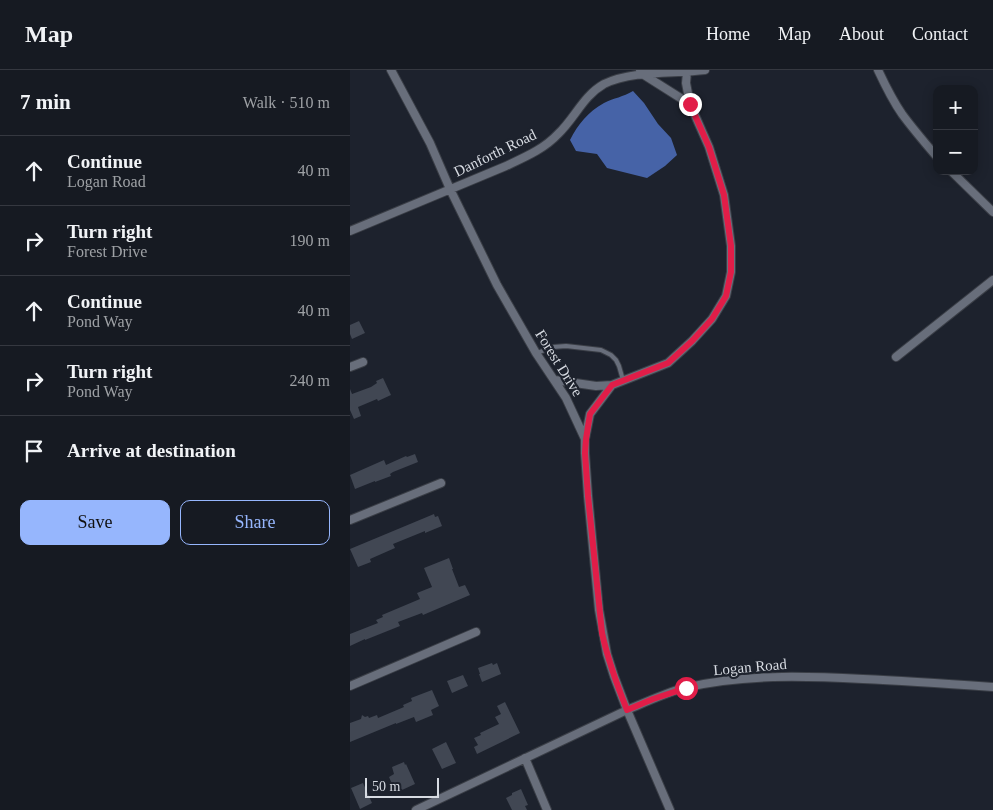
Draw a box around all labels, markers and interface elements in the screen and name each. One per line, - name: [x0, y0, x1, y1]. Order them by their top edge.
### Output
- text: Map: [25, 21, 73, 47]
- text: Home: [706, 24, 750, 44]
- text: Map: [778, 24, 811, 44]
- text: About: [839, 24, 884, 44]
- text: Contact: [912, 24, 968, 44]
- map controls: [933, 85, 978, 175]
- button: +: [933, 85, 978, 130]
- text: 7 min: [20, 90, 71, 114]
- route end: [679, 93, 702, 116]
- text: Walk · 510 m: [243, 94, 330, 111]
- street label: Danforth Road: [451, 126, 539, 180]
- button: −: [933, 130, 978, 175]
- text: Continue: [67, 151, 142, 172]
- icon: ahead: [20, 157, 48, 185]
- text: 40 m: [298, 162, 330, 179]
- text: Logan Road: [67, 173, 146, 190]
- text: Turn right: [67, 221, 152, 242]
- icon: right: [20, 227, 48, 255]
- text: 190 m: [290, 232, 330, 249]
- text: Forest Drive: [67, 243, 147, 260]
- text: Continue: [67, 291, 142, 312]
- icon: ahead: [20, 297, 48, 325]
- text: 40 m: [298, 302, 330, 319]
- text: Pond Way: [67, 313, 133, 330]
- street label: Forest Drive: [532, 327, 586, 400]
- text: Turn right: [67, 361, 152, 382]
- icon: right: [20, 367, 48, 395]
- text: 240 m: [290, 372, 330, 389]
- text: Pond Way: [67, 383, 133, 400]
- icon: arrive: [20, 437, 48, 465]
- text: Arrive at destination: [67, 440, 236, 461]
- button: Save: [20, 500, 170, 545]
- button: Share: [180, 500, 330, 545]
- street label: Logan Road: [713, 656, 788, 678]
- route start: [675, 677, 698, 700]
- scale bar: [365, 775, 439, 798]
- text: 50 m: [372, 779, 400, 794]

